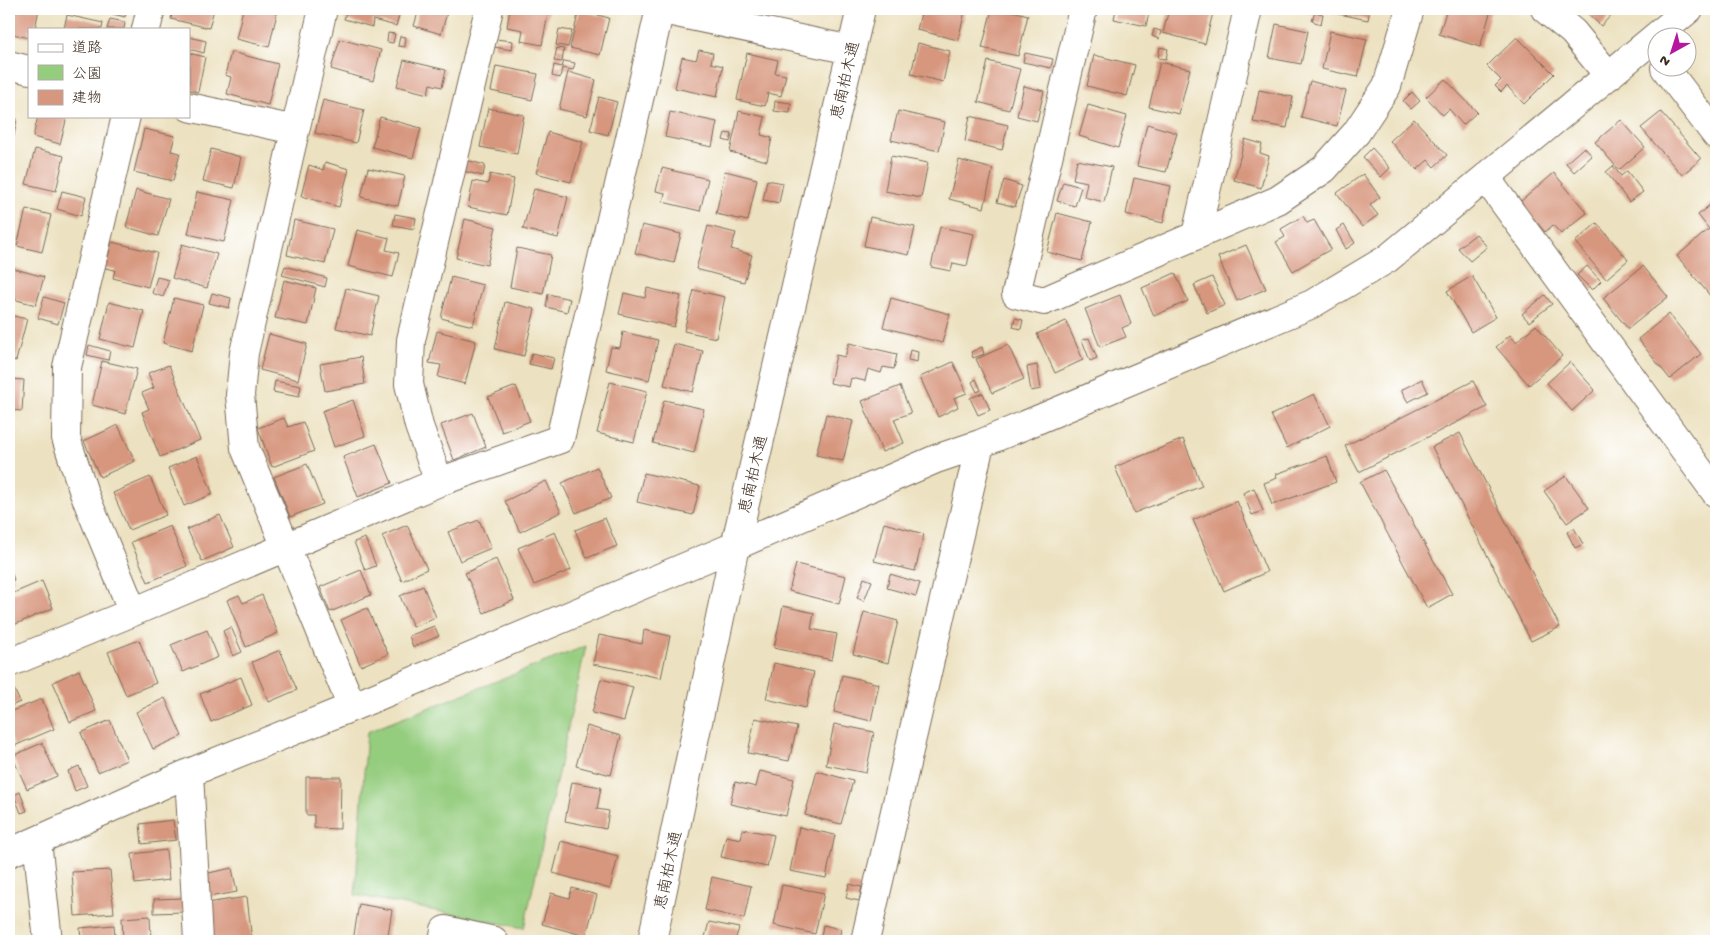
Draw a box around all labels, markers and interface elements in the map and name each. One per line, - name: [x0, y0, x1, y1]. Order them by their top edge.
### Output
- legend: [28, 28, 190, 118]
- north arrow: [1648, 28, 1698, 78]
- street label: 恵南柏木通: [827, 39, 866, 122]
- text: 道路: [72, 40, 102, 58]
- text: N: [1656, 51, 1674, 70]
- text: 公園: [72, 66, 102, 84]
- text: 建物: [72, 90, 102, 108]
- street label: 恵南柏木通: [735, 433, 774, 516]
- street label: 恵南柏木通: [651, 829, 688, 912]

